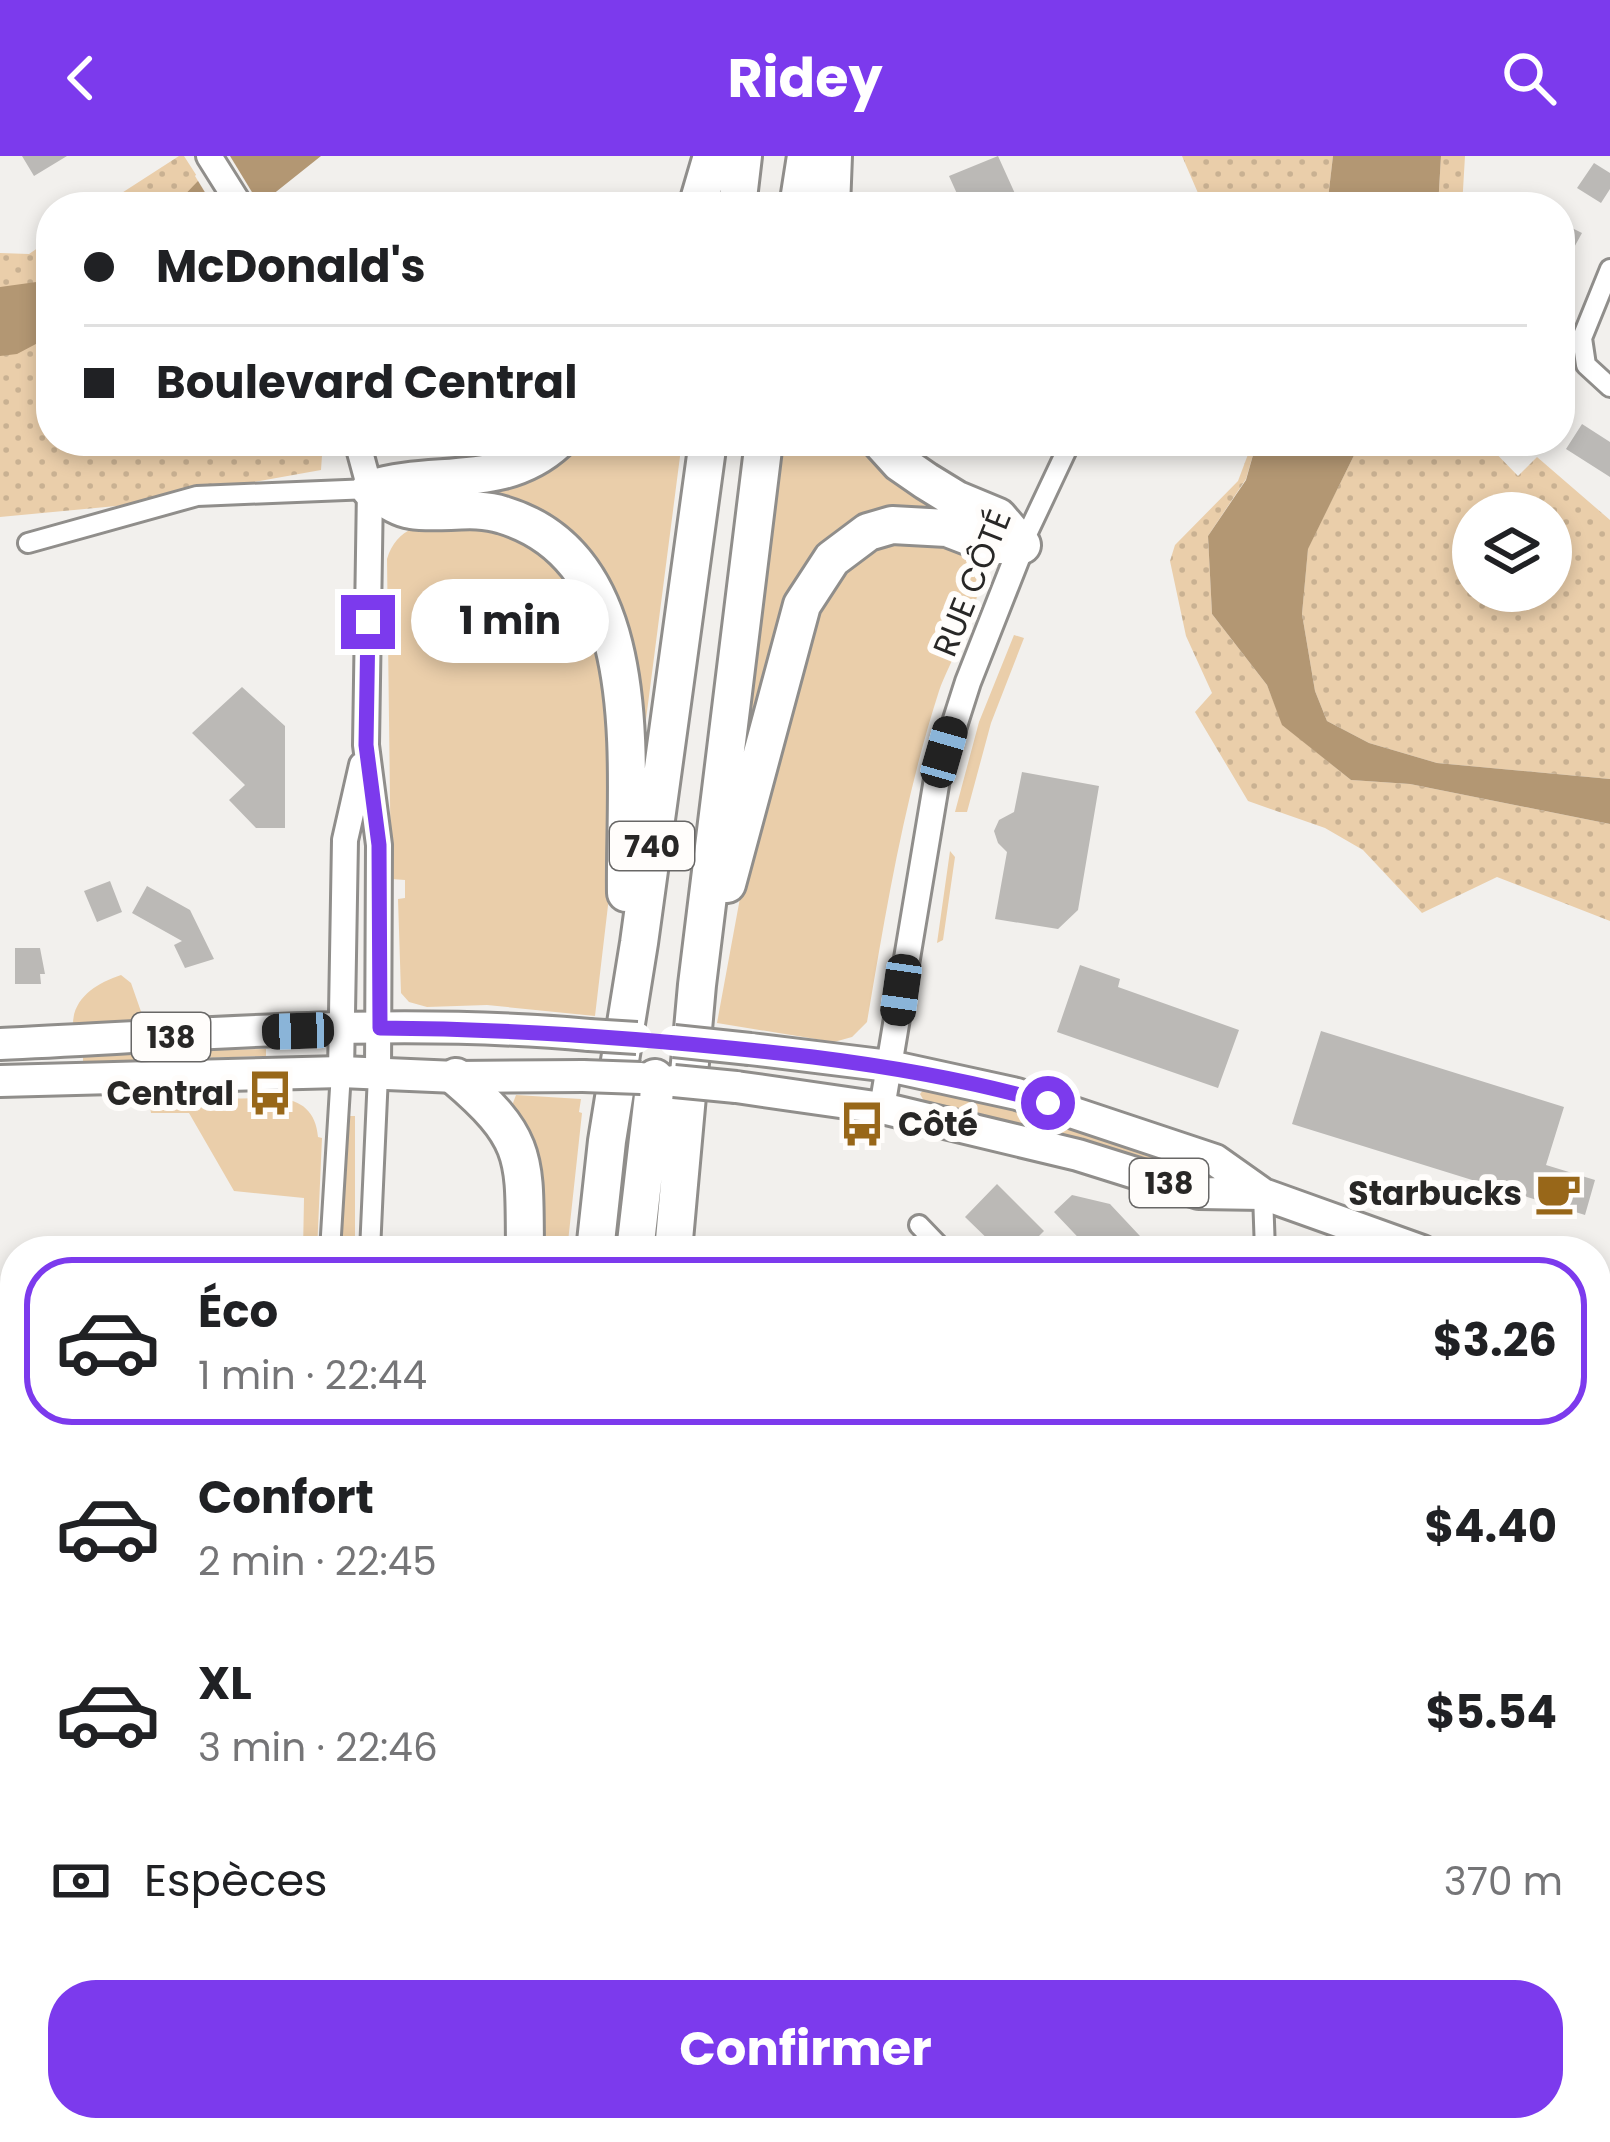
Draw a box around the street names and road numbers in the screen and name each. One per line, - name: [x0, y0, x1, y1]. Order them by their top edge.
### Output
- street label: RUE CÔTÉ: [921, 503, 1023, 663]
- road number: 740: [610, 822, 694, 870]
- road number: 138: [132, 1013, 210, 1061]
- road number: 138: [1130, 1159, 1208, 1207]

